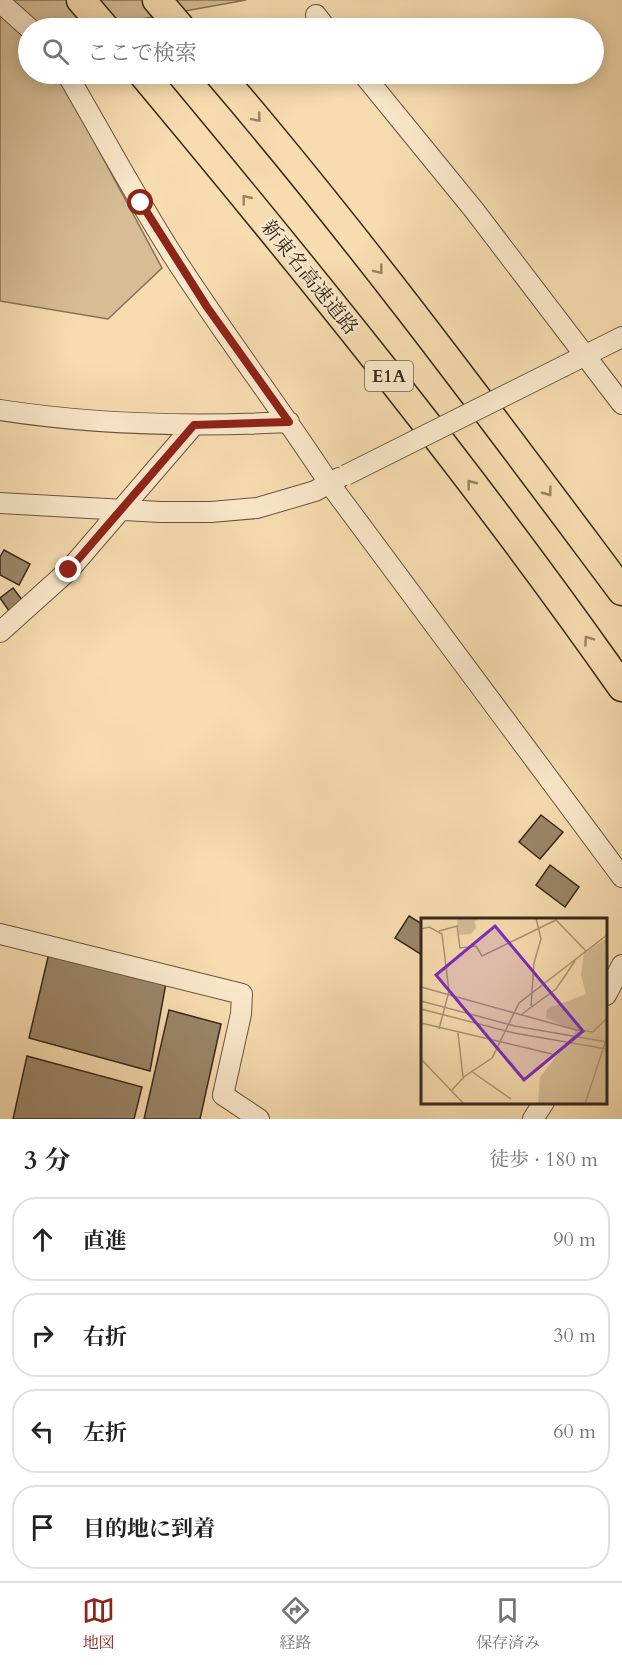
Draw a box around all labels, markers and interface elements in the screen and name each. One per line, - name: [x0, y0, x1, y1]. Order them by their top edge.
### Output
- search box: [18, 18, 604, 84]
- icon: search: [39, 35, 72, 68]
- text: ここで検索: [87, 38, 197, 68]
- one-way arrow: [250, 111, 261, 122]
- route start: [127, 189, 153, 215]
- one-way arrow: [243, 195, 254, 206]
- street label: 新東名高速道路: [255, 214, 364, 340]
- one-way arrow: [371, 264, 382, 275]
- road number: E1A: [365, 361, 413, 391]
- one-way arrow: [467, 479, 478, 490]
- one-way arrow: [541, 486, 552, 497]
- route end: [55, 556, 81, 582]
- one-way arrow: [584, 635, 595, 646]
- inset map: [421, 918, 607, 1104]
- text: 3 分: [24, 1143, 70, 1178]
- text: 徒歩 · 180 m: [489, 1146, 598, 1173]
- icon: ahead: [26, 1223, 59, 1256]
- text: 直進: [83, 1226, 127, 1256]
- text: 90 m: [553, 1226, 596, 1253]
- icon: right: [26, 1319, 59, 1352]
- text: 右折: [83, 1322, 127, 1352]
- text: 30 m: [553, 1322, 596, 1349]
- icon: left: [26, 1415, 59, 1448]
- text: 左折: [83, 1418, 127, 1448]
- text: 60 m: [553, 1418, 596, 1445]
- icon: arrive: [26, 1511, 59, 1544]
- text: 目的地に到着: [83, 1514, 215, 1544]
- tab: 地図: [82, 1594, 115, 1654]
- tab: 経路: [279, 1594, 312, 1654]
- tab: 保存済み: [476, 1594, 540, 1654]

